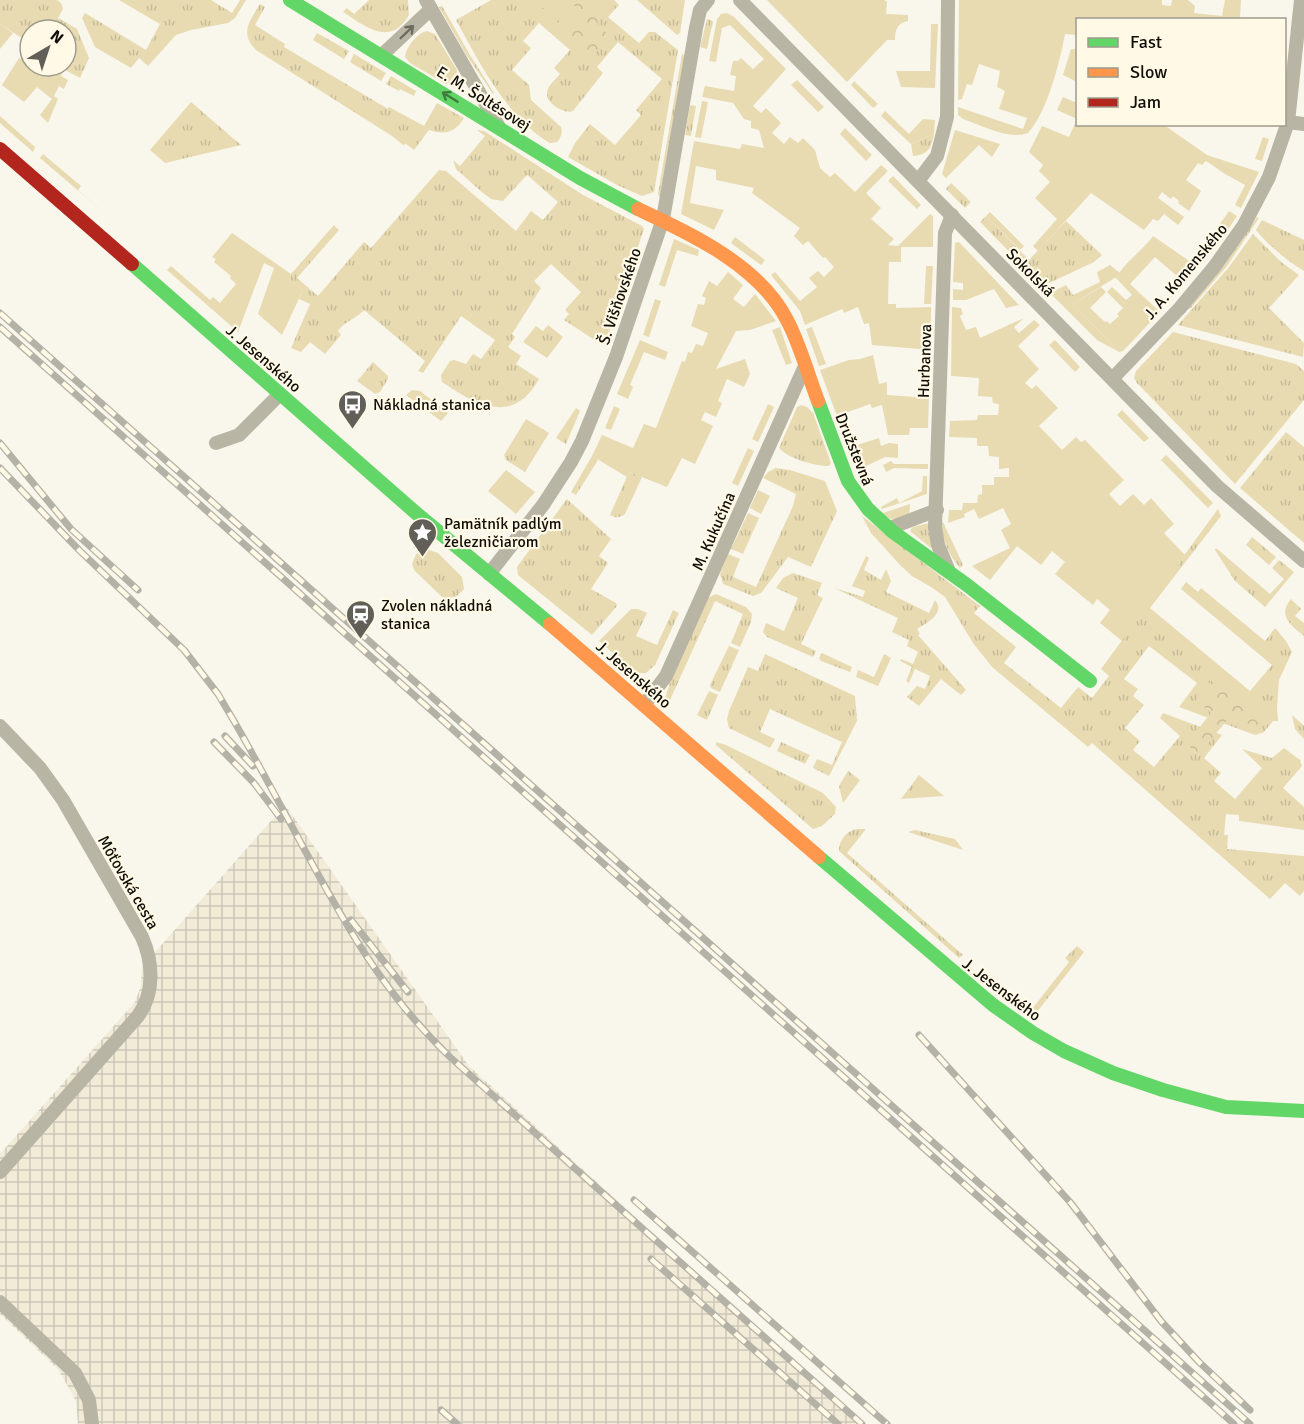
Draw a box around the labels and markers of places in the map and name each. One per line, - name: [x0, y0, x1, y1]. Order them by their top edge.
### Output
- bus stop icon: Nákladná stanica: [336, 388, 368, 430]
- place label: Nákladná stanica: [373, 395, 491, 415]
- place label: Pamätník padlým železničiarom: [444, 514, 561, 552]
- place icon: Pamätník padlým železničiarom: [407, 516, 439, 558]
- place label: Zvolen nákladná stanica: [381, 596, 492, 634]
- station icon: Zvolen nákladná stanica: [344, 598, 376, 640]

